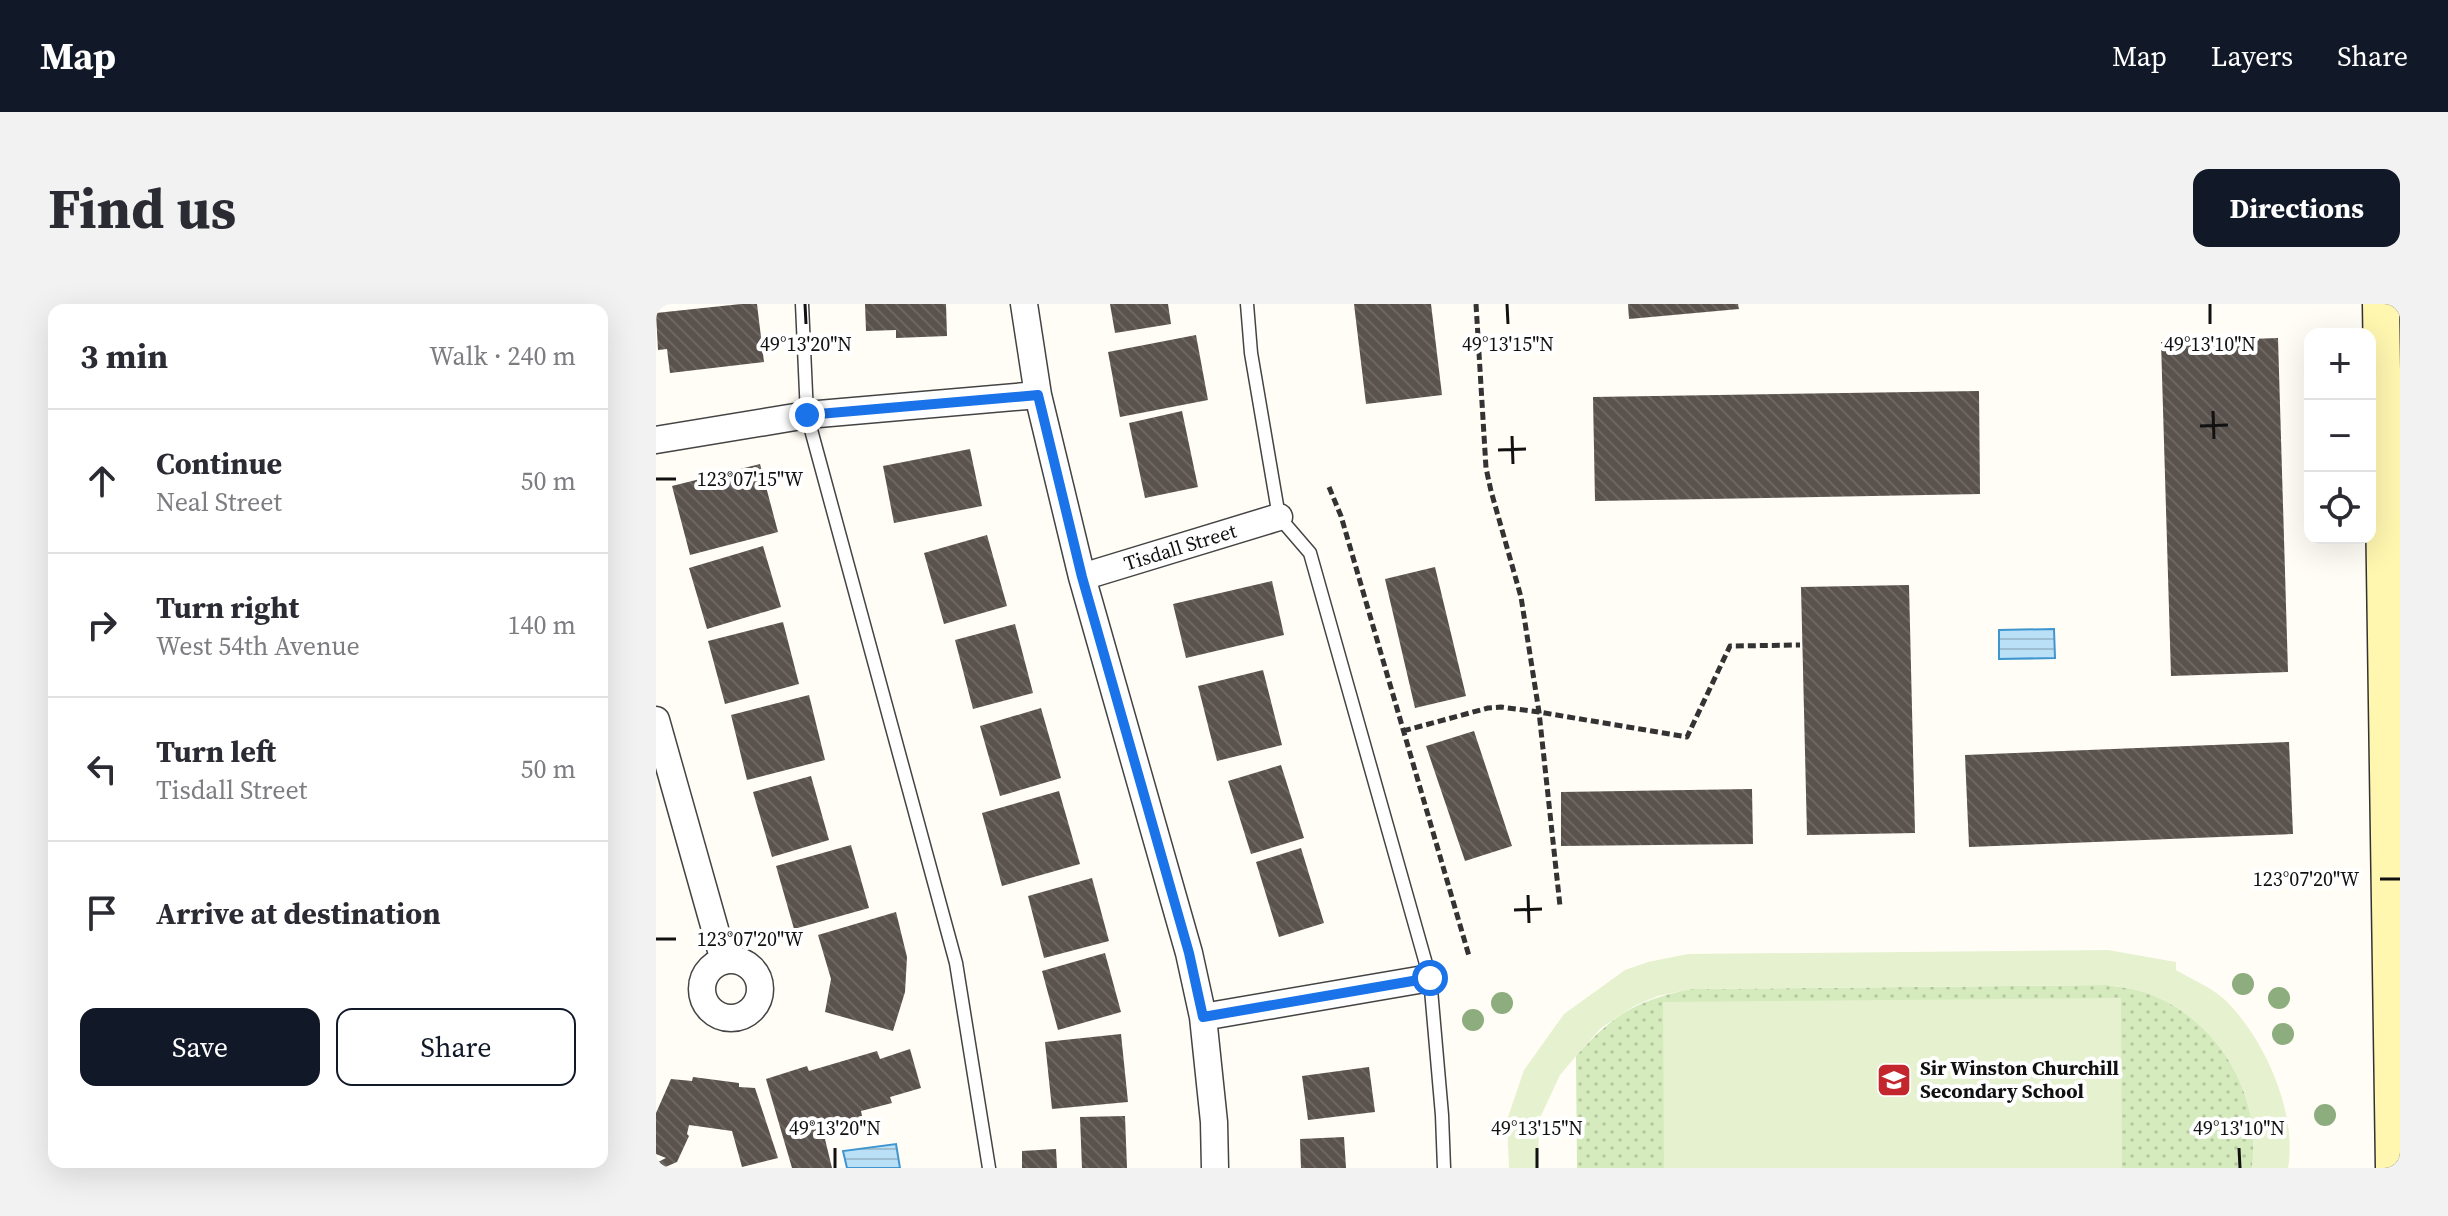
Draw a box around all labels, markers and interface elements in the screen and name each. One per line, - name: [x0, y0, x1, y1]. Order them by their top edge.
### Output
- text: Map: [40, 30, 116, 82]
- text: Map: [2112, 37, 2167, 75]
- text: Layers: [2211, 37, 2293, 75]
- text: Share: [2337, 37, 2408, 75]
- button: Directions: [2193, 169, 2400, 247]
- text: Find us: [48, 170, 236, 247]
- map controls: [2304, 328, 2376, 544]
- button: +: [2304, 328, 2376, 400]
- text: 49°13'20"N: [760, 330, 852, 358]
- text: 49°13'15"N: [1462, 330, 1554, 358]
- text: 49°13'10"N: [2164, 330, 2256, 358]
- text: 3 min: [80, 333, 168, 379]
- text: Walk · 240 m: [429, 338, 576, 374]
- route end: [789, 397, 825, 433]
- button: −: [2304, 400, 2376, 472]
- text: Continue: [156, 443, 282, 484]
- icon: ahead: [80, 459, 124, 503]
- text: 50 m: [521, 463, 576, 499]
- text: 123°07'15"W: [697, 465, 804, 493]
- button: locate: [2304, 472, 2376, 544]
- text: Neal Street: [156, 484, 282, 520]
- street label: Tisdall Street: [1120, 516, 1240, 577]
- text: Turn right: [156, 587, 299, 628]
- icon: right: [80, 603, 124, 647]
- text: 140 m: [508, 607, 576, 643]
- text: West 54th Avenue: [156, 628, 360, 664]
- text: Turn left: [156, 731, 276, 772]
- icon: left: [80, 747, 124, 791]
- text: 50 m: [521, 751, 576, 787]
- text: Tisdall Street: [156, 772, 307, 808]
- text: 123°07'20"W: [2253, 865, 2360, 893]
- icon: arrive: [80, 891, 124, 935]
- text: Arrive at destination: [156, 893, 441, 934]
- text: 123°07'20"W: [697, 925, 804, 953]
- route start: [1412, 960, 1448, 996]
- button: Save: [80, 1008, 320, 1086]
- button: Share: [336, 1008, 576, 1086]
- place label: Sir Winston Churchill Secondary School: [1920, 1054, 2119, 1105]
- school or university icon: Sir Winston Churchill Secondary School: [1875, 1061, 1913, 1099]
- text: 49°13'20"N: [789, 1114, 881, 1142]
- text: 49°13'15"N: [1491, 1114, 1583, 1142]
- text: 49°13'10"N: [2193, 1114, 2285, 1142]

